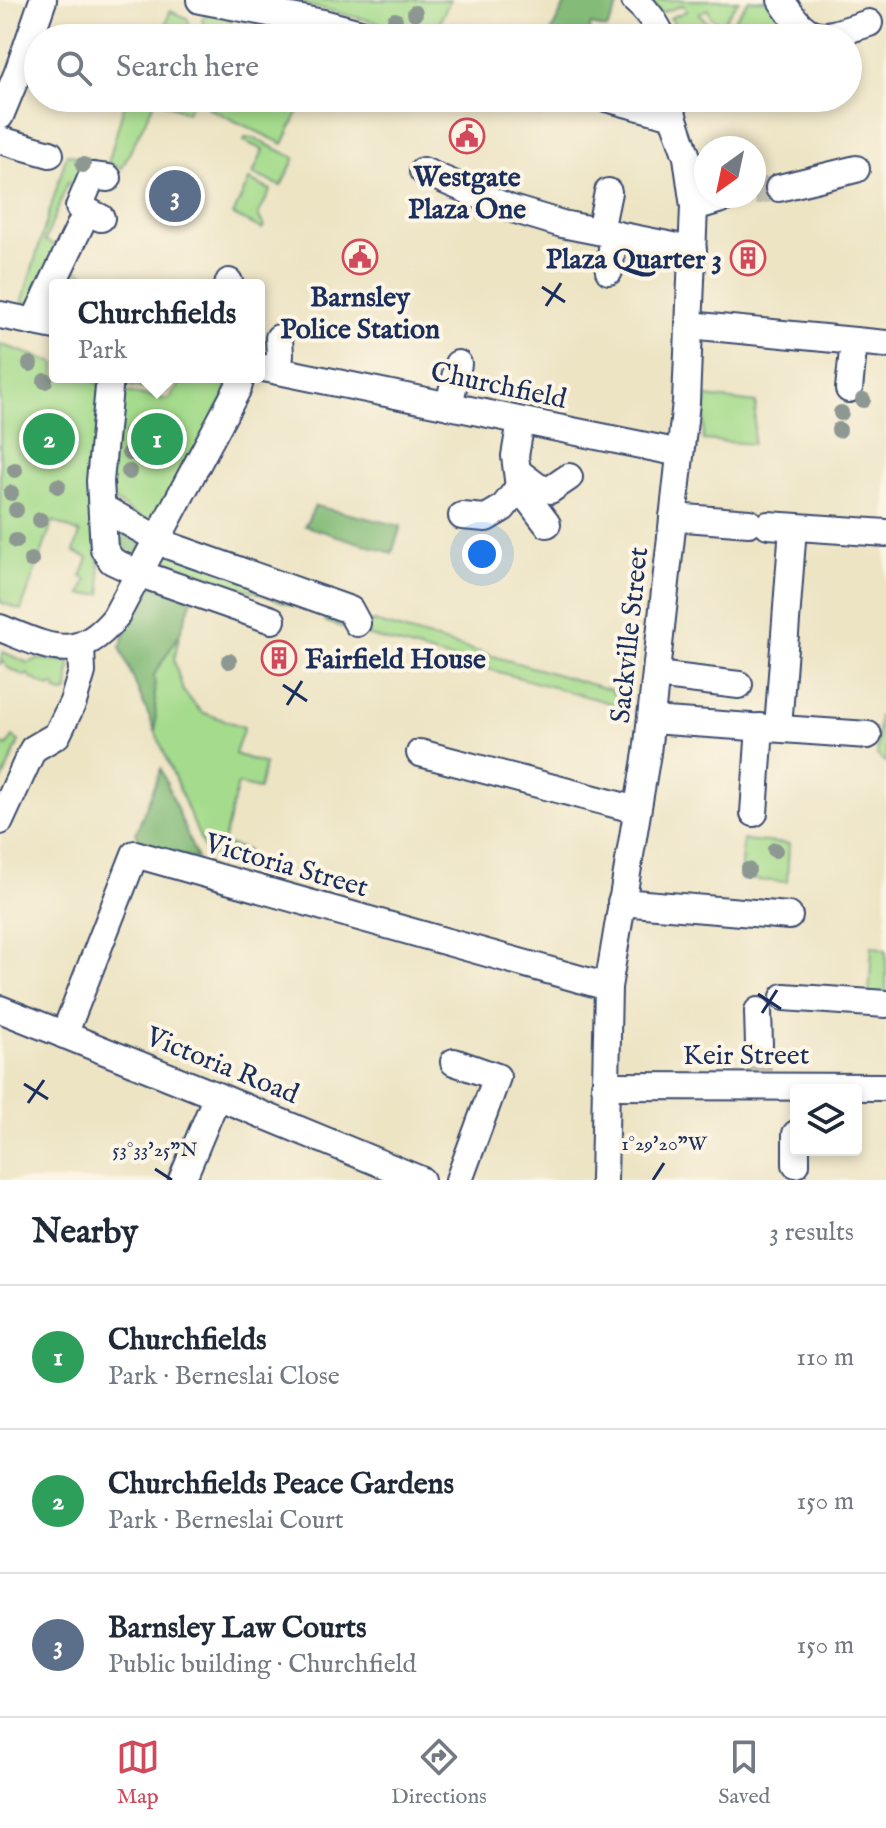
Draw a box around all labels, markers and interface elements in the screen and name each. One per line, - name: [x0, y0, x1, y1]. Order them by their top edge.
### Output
- search box: [24, 24, 862, 112]
- icon: search: [52, 46, 96, 90]
- text: Search here: [116, 49, 259, 87]
- public building icon: Westgate Plaza One: [448, 117, 486, 155]
- north arrow: [694, 136, 766, 208]
- place label: Westgate Plaza One: [408, 161, 526, 228]
- pin: 3: [149, 166, 201, 226]
- public building icon: Barnsley Police Station: [341, 238, 379, 276]
- building icon: Plaza Quarter 3: [729, 239, 767, 277]
- place label: Plaza Quarter 3: [546, 243, 722, 278]
- popup: [49, 279, 265, 383]
- place label: Barnsley Police Station: [280, 281, 440, 348]
- text: Churchfields: [78, 296, 236, 334]
- text: Park: [78, 334, 127, 367]
- street label: Churchfield: [427, 355, 570, 418]
- pin: 2: [23, 409, 75, 469]
- pin: 1: [131, 409, 183, 469]
- your location: [462, 534, 502, 574]
- street label: Sackville Street: [604, 545, 657, 725]
- building icon: Fairfield House: [260, 639, 298, 677]
- place label: Fairfield House: [305, 643, 486, 678]
- street label: Victoria Street: [200, 826, 372, 906]
- street label: Victoria Road: [140, 1019, 304, 1113]
- street label: Keir Street: [683, 1039, 810, 1074]
- map controls: [790, 1084, 862, 1156]
- button: layers: [790, 1084, 862, 1156]
- text: 1°29'20"W: [621, 1132, 708, 1157]
- text: 53°33'25"N: [112, 1138, 198, 1163]
- text: Nearby: [32, 1211, 138, 1254]
- text: 3 results: [769, 1216, 854, 1249]
- text: Churchfields: [108, 1322, 267, 1360]
- text: 1: [53, 1341, 63, 1374]
- text: 110 m: [796, 1341, 854, 1374]
- text: Park · Berneslai Close: [108, 1360, 340, 1393]
- text: Churchfields Peace Gardens: [108, 1466, 454, 1504]
- text: 2: [52, 1485, 64, 1518]
- text: 150 m: [796, 1485, 854, 1518]
- text: Park · Berneslai Court: [108, 1504, 344, 1537]
- text: Barnsley Law Courts: [108, 1610, 367, 1648]
- text: 3: [53, 1629, 63, 1662]
- text: 150 m: [796, 1629, 854, 1662]
- text: Public building · Churchfield: [108, 1648, 416, 1681]
- tab: Map: [116, 1735, 160, 1811]
- tab: Directions: [391, 1735, 487, 1811]
- tab: Saved: [718, 1735, 770, 1811]

